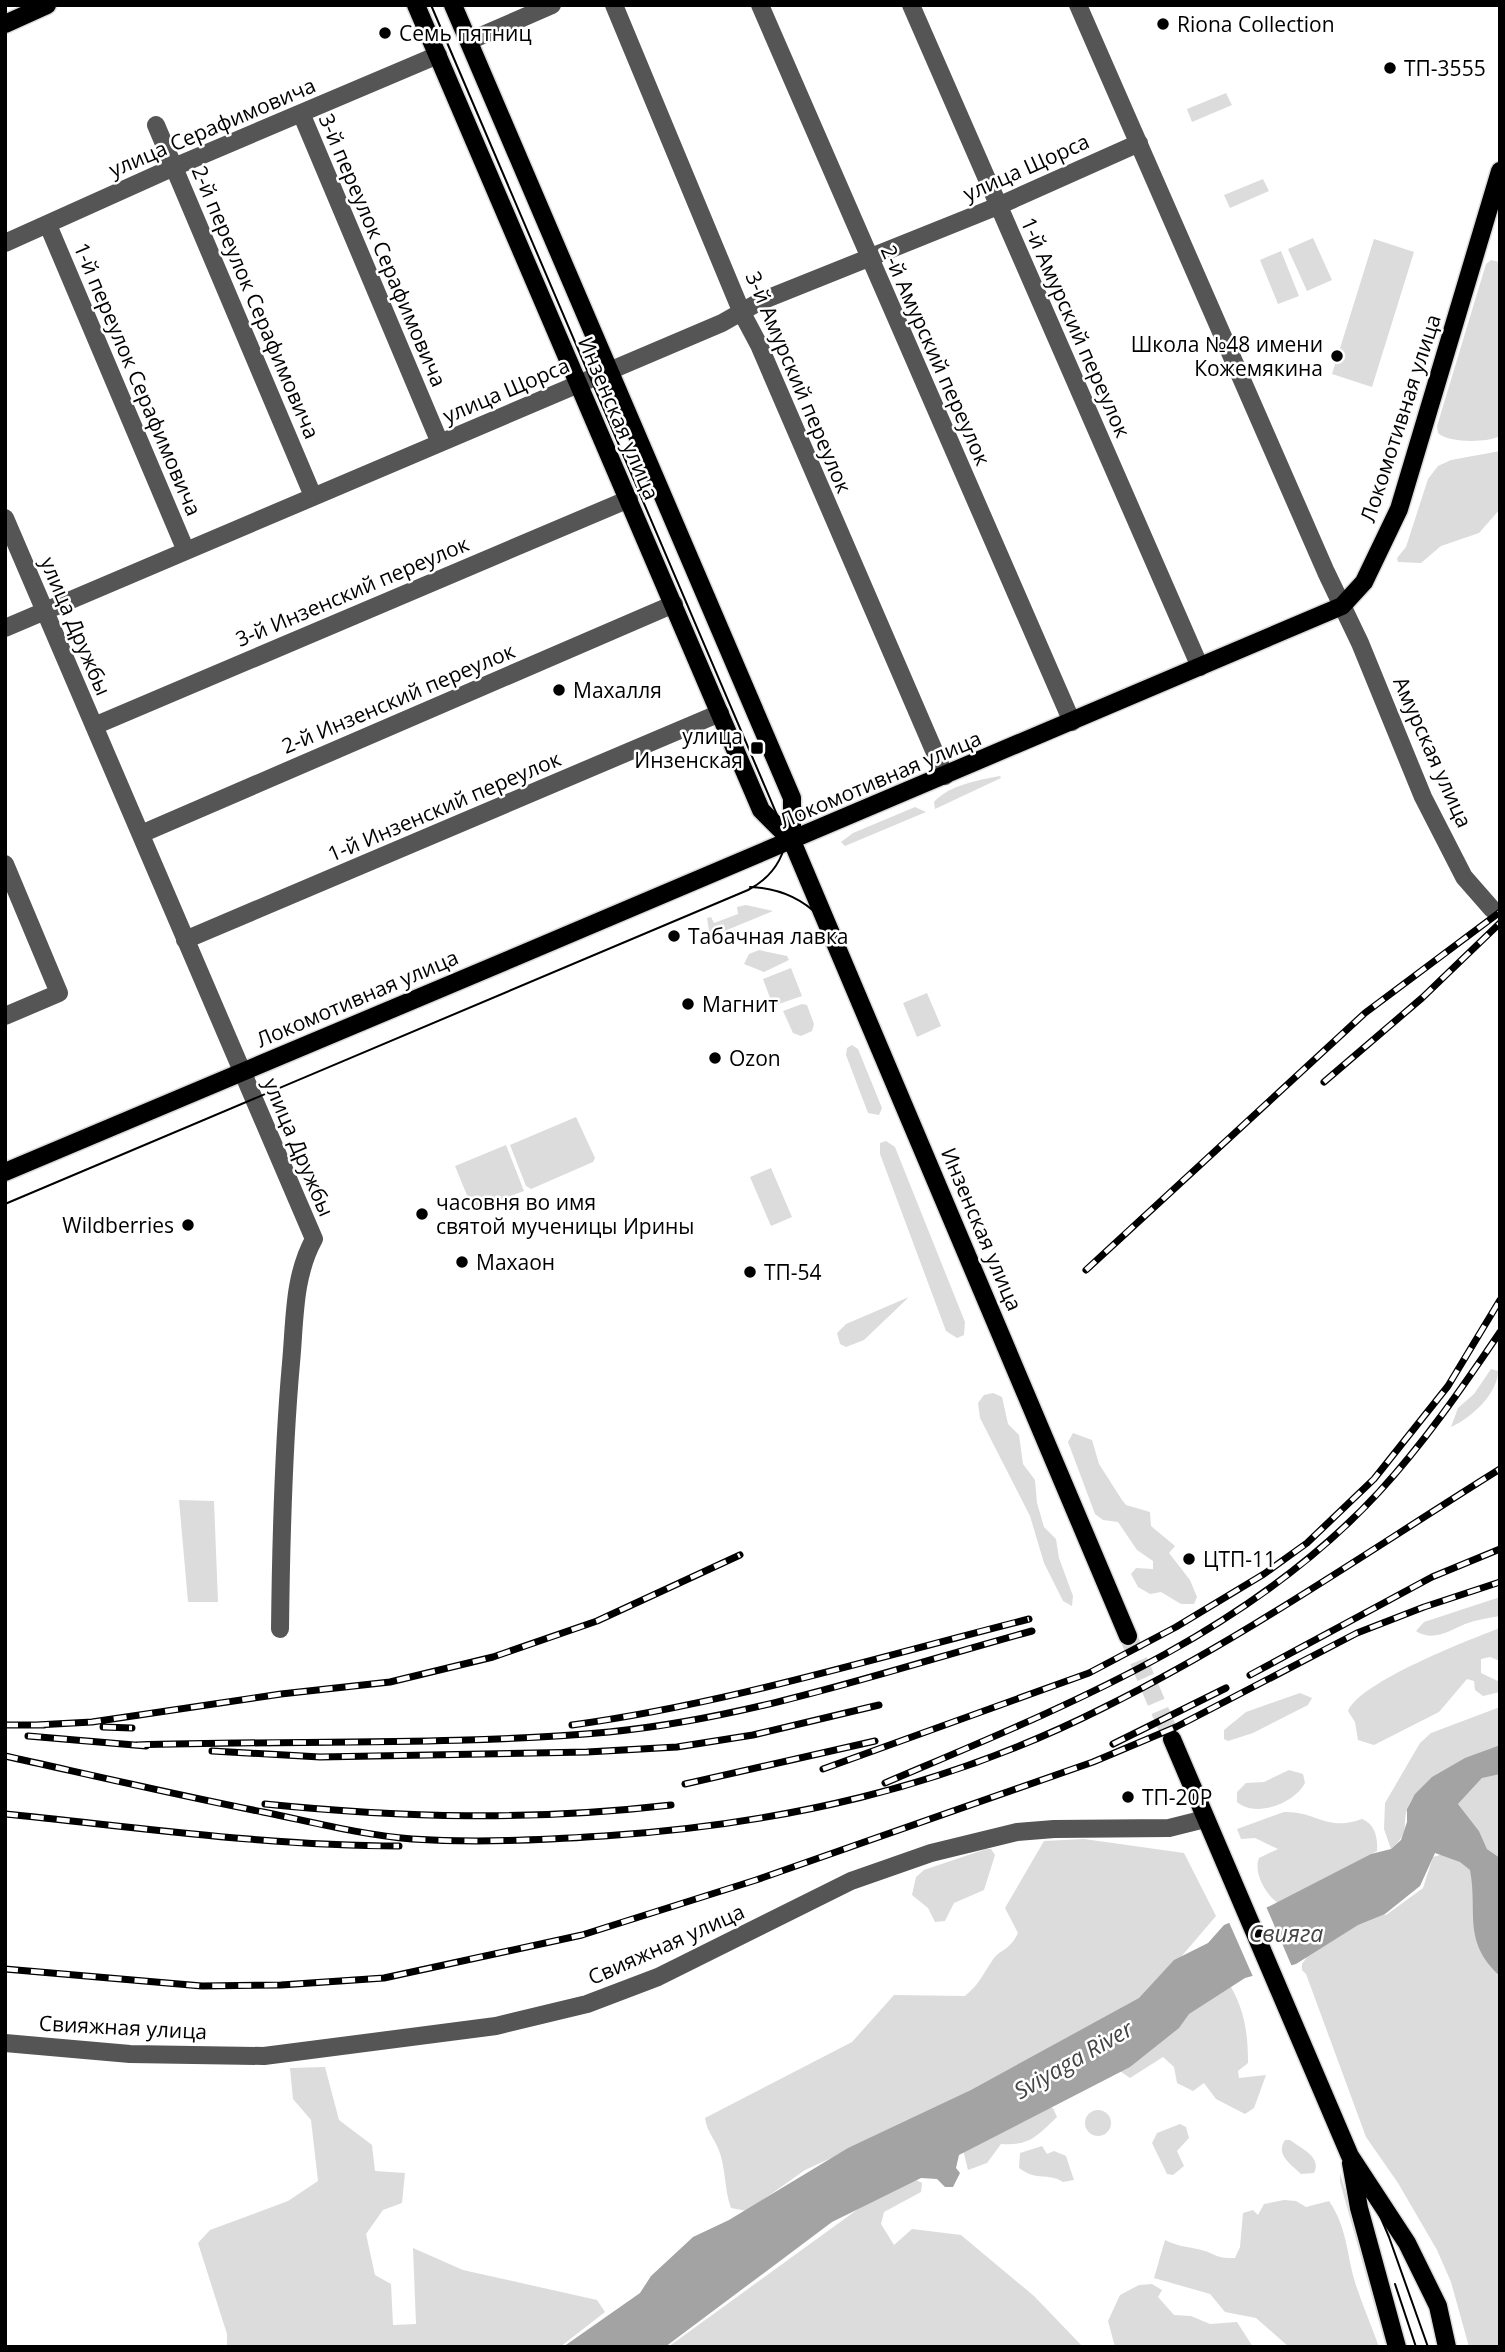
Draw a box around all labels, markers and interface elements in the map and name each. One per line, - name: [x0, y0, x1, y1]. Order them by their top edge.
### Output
- place label: Riona Collection: [1177, 10, 1335, 38]
- marker: Riona Collection: [1155, 16, 1171, 32]
- place label: Семь пятниц: [399, 19, 532, 47]
- marker: Семь пятниц: [377, 25, 393, 41]
- place label: ТП-3555: [1404, 54, 1486, 82]
- marker: ТП-3555: [1382, 60, 1398, 76]
- street label: улица Серафимовича: [104, 71, 320, 183]
- street label: 3-й переулок Серафимовича: [313, 109, 453, 391]
- street label: улица Щорса: [959, 127, 1093, 207]
- street label: 2-й переулок Серафимовича: [186, 161, 326, 443]
- street label: 1-й Амурский переулок: [1015, 213, 1137, 442]
- street label: 1-й переулок Серафимовича: [68, 238, 208, 520]
- street label: 2-й Амурский переулок: [875, 241, 997, 470]
- street label: 3-й Амурский переулок: [740, 267, 858, 497]
- street label: Локомотивная улица: [1353, 311, 1447, 525]
- place label: Школа №48 имени Кожемякина: [1131, 330, 1323, 382]
- street label: Инзенская улица: [572, 332, 666, 504]
- marker: Школа №48 имени Кожемякина: [1329, 348, 1345, 364]
- street label: улица Щорса: [438, 351, 574, 429]
- street label: 3-й Инзенский переулок: [231, 529, 473, 653]
- street label: улица Дружбы: [34, 552, 118, 700]
- street label: 2-й Инзенский переулок: [277, 636, 519, 760]
- street label: Амурская улица: [1387, 672, 1479, 832]
- place label: Махалля: [573, 676, 662, 704]
- marker: Махалля: [551, 682, 567, 698]
- place label: улица Инзенская: [634, 722, 743, 774]
- street label: Локомотивная улица: [775, 724, 985, 834]
- marker: улица Инзенская: [749, 740, 765, 756]
- street label: 1-й Инзенский переулок: [323, 744, 565, 868]
- place label: Табачная лавка: [688, 922, 848, 950]
- marker: Табачная лавка: [666, 928, 682, 944]
- street label: Локомотивная улица: [252, 943, 462, 1053]
- place label: Магнит: [702, 990, 778, 1018]
- marker: Магнит: [680, 996, 696, 1012]
- place label: Ozon: [729, 1044, 781, 1072]
- marker: Ozon: [707, 1050, 723, 1066]
- street label: улица Дружбы: [257, 1073, 341, 1221]
- street label: Инзенская улица: [935, 1143, 1029, 1315]
- place label: часовня во имя святой мученицы Ирины: [436, 1188, 694, 1240]
- marker: часовня во имя святой мученицы Ирины: [414, 1206, 430, 1222]
- place label: Wildberries: [62, 1211, 174, 1239]
- marker: Wildberries: [180, 1217, 196, 1233]
- place label: Махаон: [476, 1248, 555, 1276]
- marker: Махаон: [454, 1254, 470, 1270]
- place label: ТП-54: [764, 1258, 822, 1286]
- marker: ТП-54: [742, 1264, 758, 1280]
- place label: ЦТП-11: [1203, 1545, 1276, 1573]
- marker: ЦТП-11: [1181, 1551, 1197, 1567]
- place label: ТП-20Р: [1142, 1783, 1212, 1811]
- marker: ТП-20Р: [1120, 1789, 1136, 1805]
- street label: Свияжная улица: [583, 1897, 749, 1991]
- water label: Свияга: [1249, 1917, 1323, 1949]
- street label: Свияжная улица: [38, 2009, 208, 2045]
- water label: Sviyaga River: [1008, 2012, 1139, 2106]

